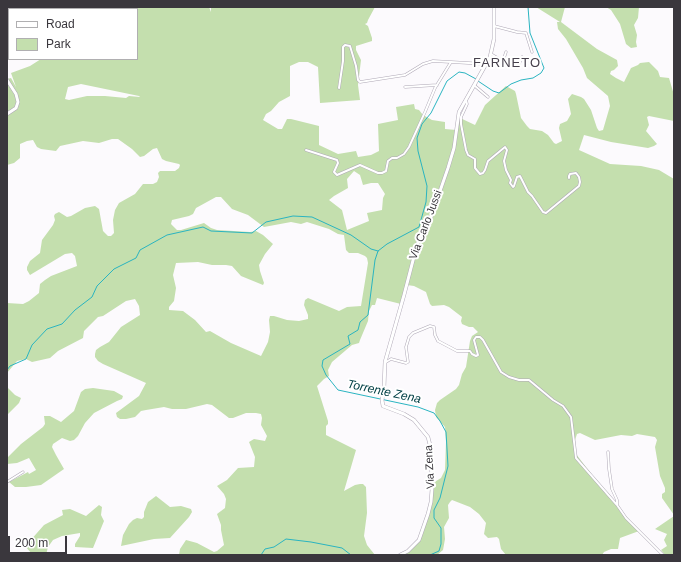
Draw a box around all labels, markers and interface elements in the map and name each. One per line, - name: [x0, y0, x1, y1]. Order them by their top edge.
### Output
- legend: [8, 8, 138, 60]
- text: Road: [46, 17, 75, 31]
- text: Park: [46, 37, 71, 51]
- district label: FARNETO: [473, 55, 541, 71]
- street label: Via Carlo Jussi: [407, 188, 445, 262]
- water label: Torrente Zena: [346, 377, 422, 407]
- street label: Via Zena: [422, 445, 438, 489]
- scale bar: [10, 528, 69, 554]
- text: 200 m: [15, 536, 48, 550]

